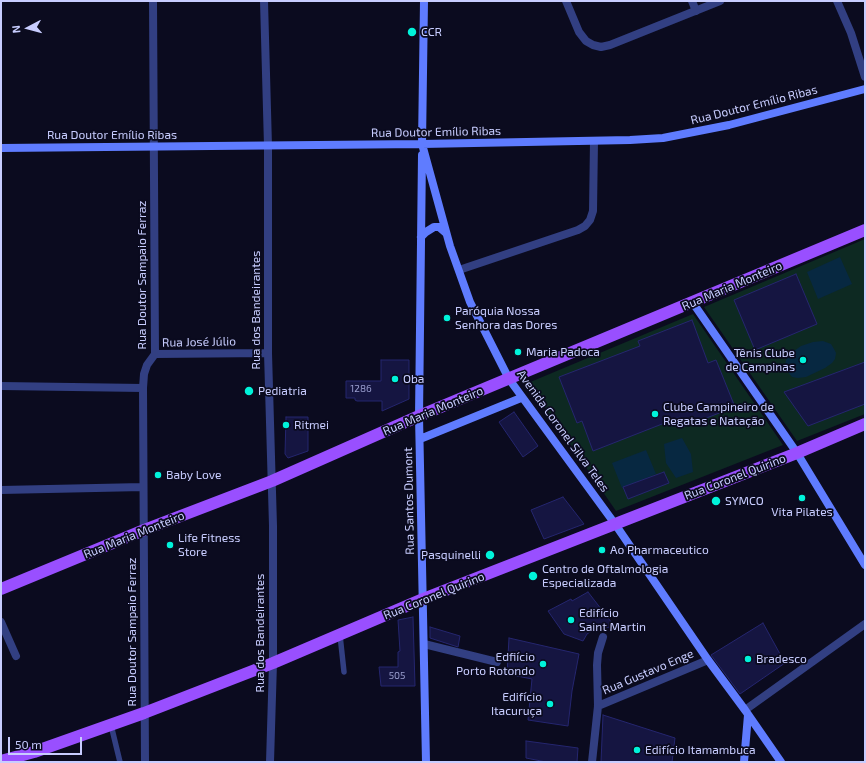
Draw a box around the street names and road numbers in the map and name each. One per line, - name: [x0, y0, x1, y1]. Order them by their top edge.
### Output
- street label: Rua Doutor Emílio Ribas: [689, 82, 819, 128]
- street label: Rua Doutor Emílio Ribas: [371, 124, 501, 140]
- street label: Rua Doutor Emílio Ribas: [47, 128, 177, 142]
- street label: Rua Doutor Sampaio Ferraz: [135, 201, 149, 349]
- street label: Rua dos Bandeirantes: [249, 251, 263, 369]
- street label: Rua Maria Monteiro: [680, 258, 784, 314]
- street label: Rua José Júlio: [162, 334, 236, 350]
- street label: Avenida Coronel Silva Teles: [514, 367, 612, 495]
- street label: Rua Maria Monteiro: [381, 383, 485, 439]
- street label: Rua Santos Dumont: [401, 447, 417, 555]
- street label: Rua Coronel Quirino: [682, 451, 788, 503]
- street label: Rua Maria Monteiro: [81, 508, 187, 562]
- street label: Rua Doutor Sampaio Ferraz: [125, 558, 139, 706]
- street label: Rua Coronel Quirino: [381, 569, 487, 623]
- street label: Rua dos Bandeirantes: [253, 574, 267, 692]
- street label: Rua Gustavo Enge: [600, 646, 696, 698]

